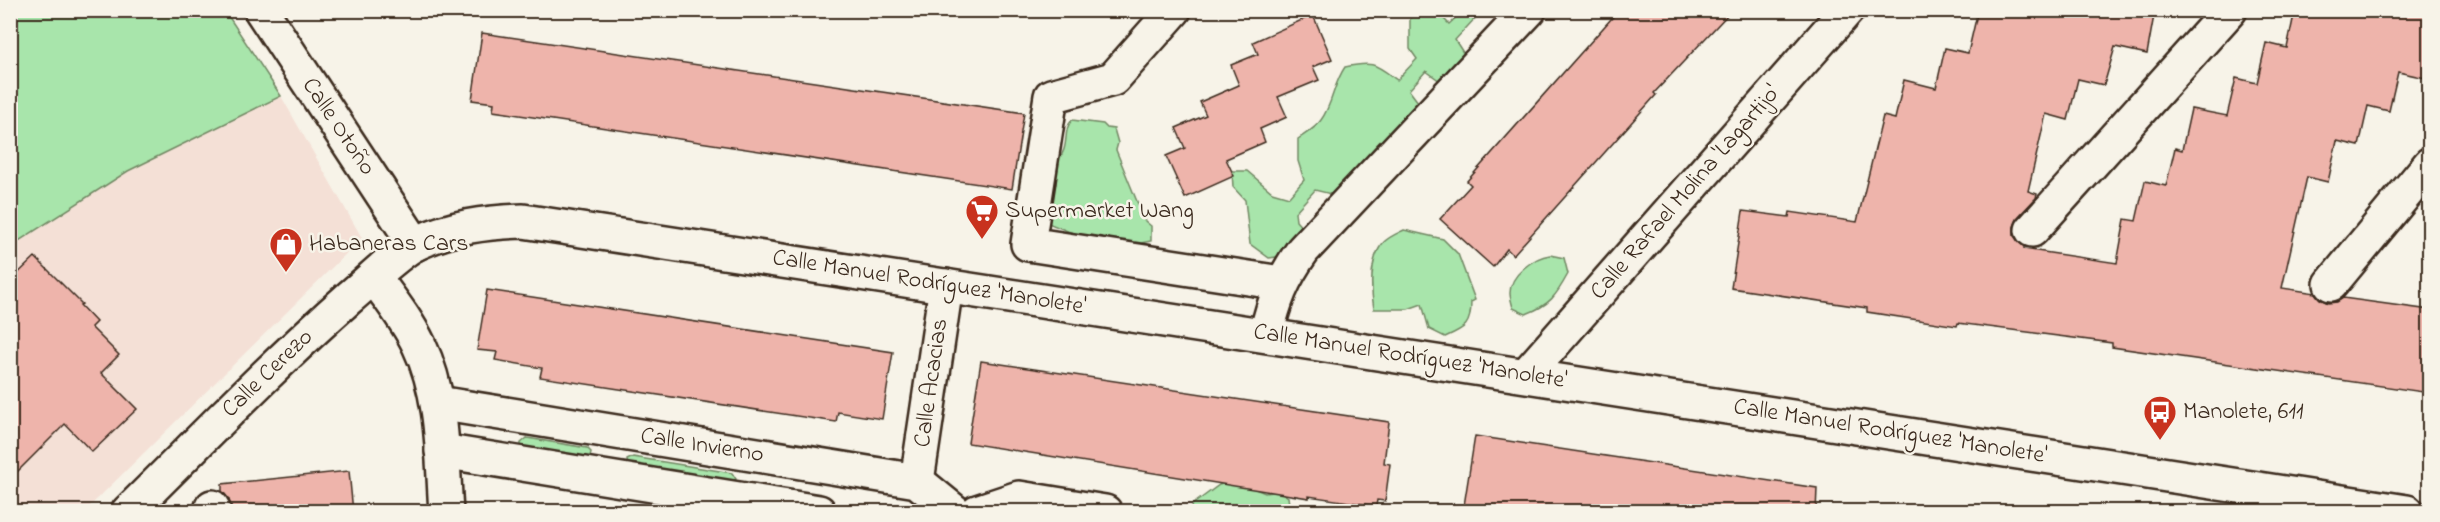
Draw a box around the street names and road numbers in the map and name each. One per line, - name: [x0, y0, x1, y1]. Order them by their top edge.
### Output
- street label: Calle Otoño: [292, 71, 384, 183]
- street label: Calle Rafael Molina 'Lagartijo': [1583, 77, 1790, 308]
- street label: Calle Manuel Rodríguez 'Manolete': [770, 241, 1089, 325]
- street label: Calle Manuel Rodríguez 'Manolete': [1251, 315, 1570, 399]
- street label: Calle Acacias: [906, 316, 958, 450]
- street label: Calle Cerezo: [214, 321, 322, 427]
- street label: Calle Manuel Rodríguez 'Manolete': [1731, 390, 2050, 474]
- street label: Calle Invierno: [638, 419, 766, 473]

